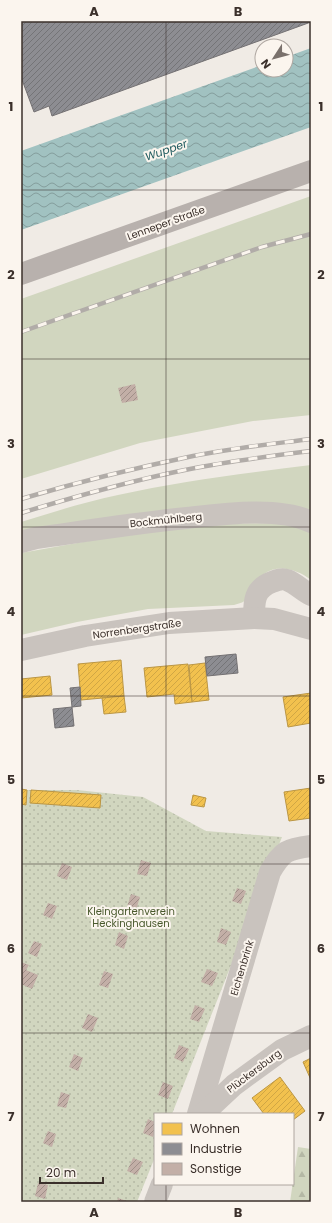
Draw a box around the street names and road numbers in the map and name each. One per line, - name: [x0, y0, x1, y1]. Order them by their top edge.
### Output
- street label: Lenneper Straße: [125, 202, 207, 244]
- street label: Bockmühlberg: [129, 509, 203, 531]
- street label: Norrenbergstraße: [92, 615, 182, 643]
- street label: Eichenbrink: [226, 938, 258, 998]
- street label: Plückersburg: [224, 1046, 284, 1096]

